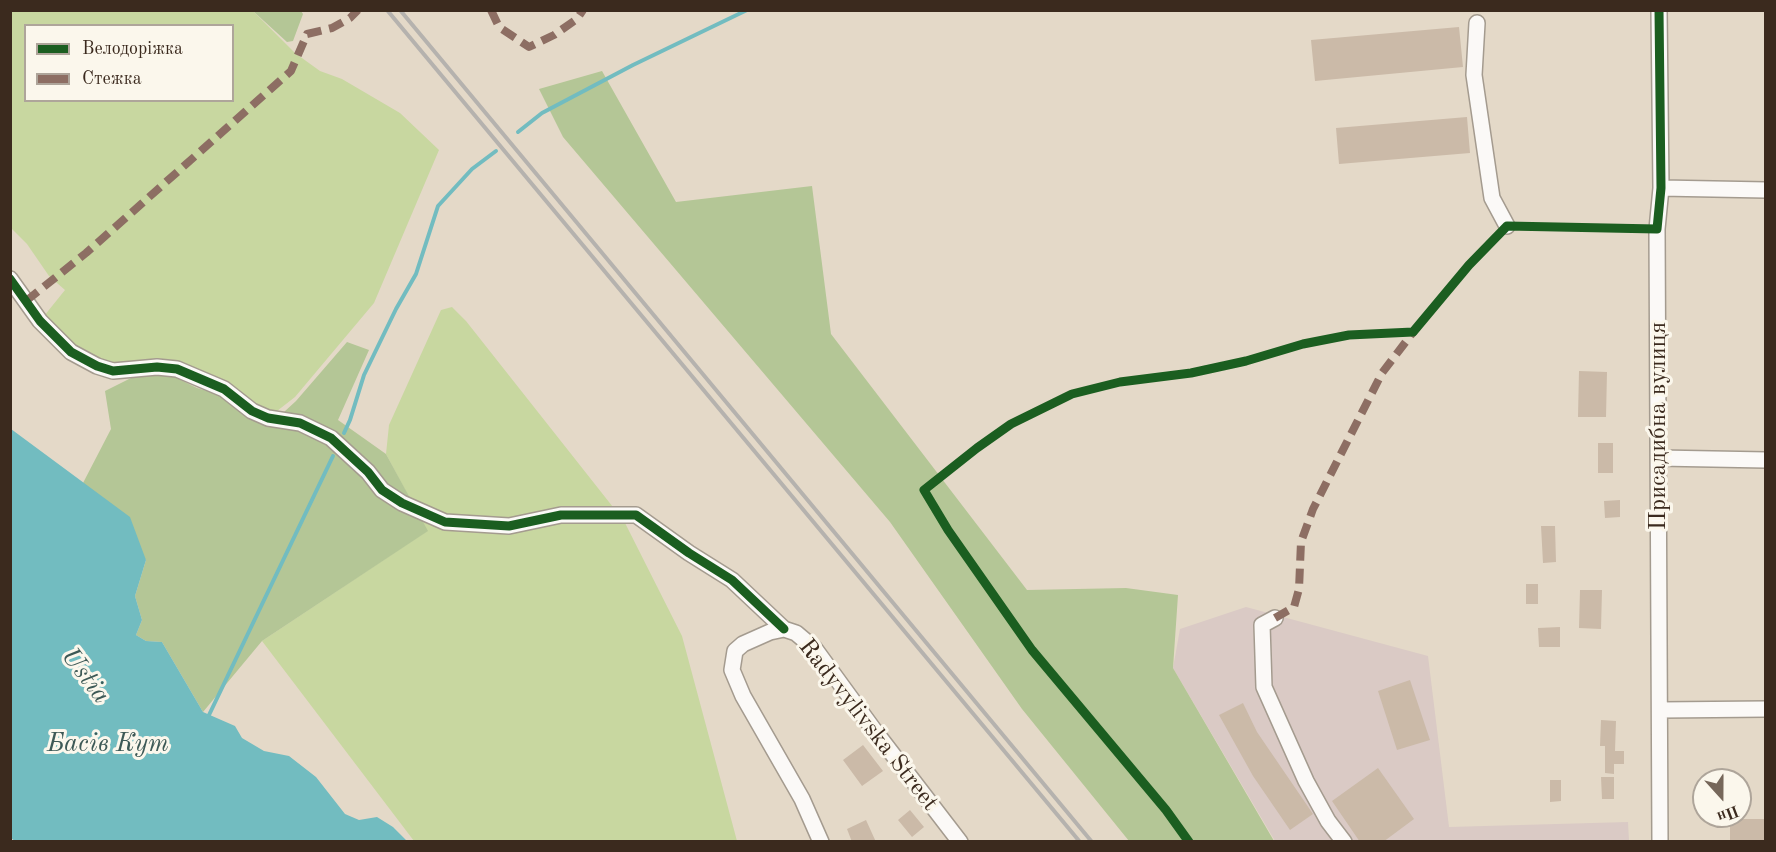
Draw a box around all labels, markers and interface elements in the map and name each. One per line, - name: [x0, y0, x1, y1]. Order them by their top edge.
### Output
- legend: [24, 24, 234, 102]
- text: Велодоріжка: [82, 40, 183, 58]
- text: Стежка: [82, 70, 142, 88]
- street label: Присадибна вулиця: [1645, 322, 1673, 530]
- street label: Radyvylivska Street: [792, 633, 944, 817]
- water label: Ustia: [54, 642, 116, 710]
- water label: Басів Кут: [47, 728, 169, 760]
- north arrow: [1692, 768, 1752, 828]
- text: Пн: [1715, 802, 1741, 824]

